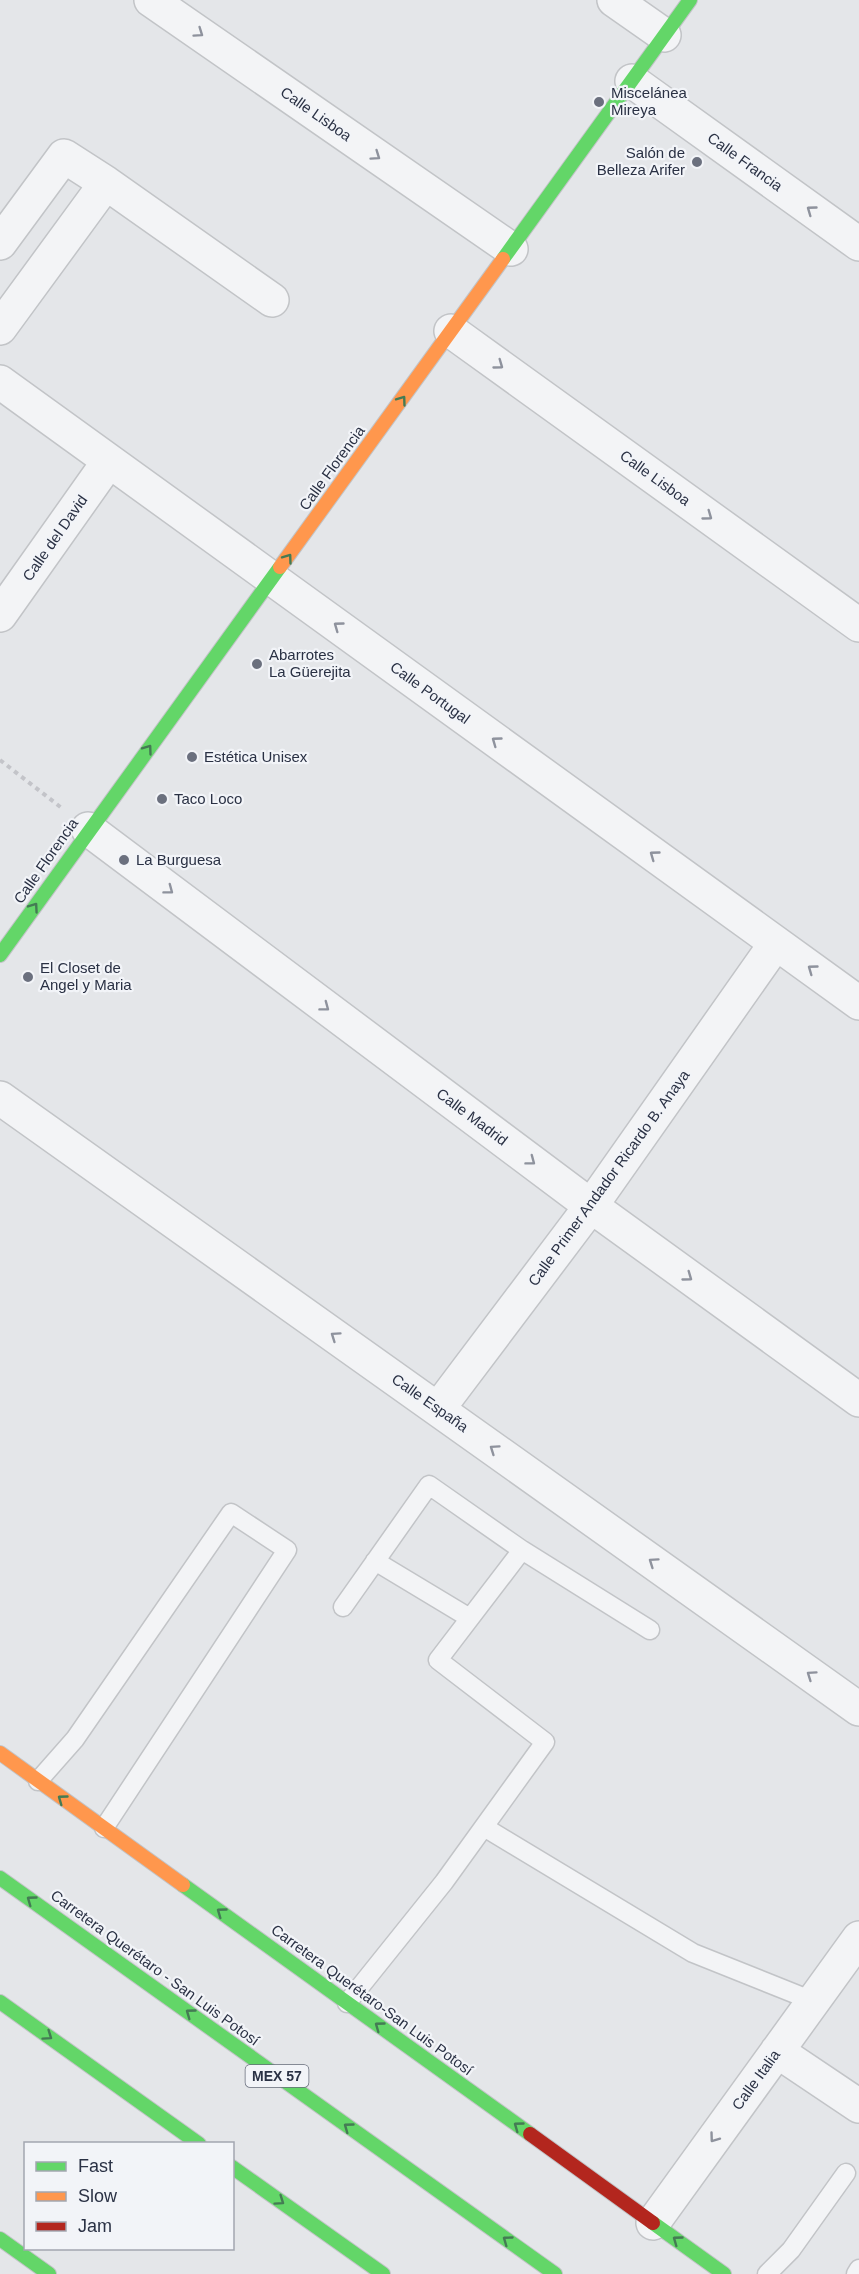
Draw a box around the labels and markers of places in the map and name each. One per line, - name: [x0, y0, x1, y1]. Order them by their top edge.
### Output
- place label: Miscelánea Mireya: [611, 84, 688, 118]
- marker: Miscelánea Mireya: [592, 95, 606, 109]
- place label: Salón de Belleza Arifer: [597, 144, 685, 178]
- marker: Salón de Belleza Arifer: [690, 155, 704, 169]
- place label: Abarrotes La Güerejita: [269, 646, 351, 680]
- marker: Abarrotes La Güerejita: [250, 657, 264, 671]
- place label: Estética Unisex: [204, 748, 308, 765]
- marker: Estética Unisex: [185, 750, 199, 764]
- place label: Taco Loco: [174, 790, 242, 807]
- marker: Taco Loco: [155, 792, 169, 806]
- place label: La Burguesa: [136, 851, 222, 868]
- marker: La Burguesa: [117, 853, 131, 867]
- place label: El Closet de Angel y Maria: [40, 959, 132, 993]
- marker: El Closet de Angel y Maria: [21, 970, 35, 984]

